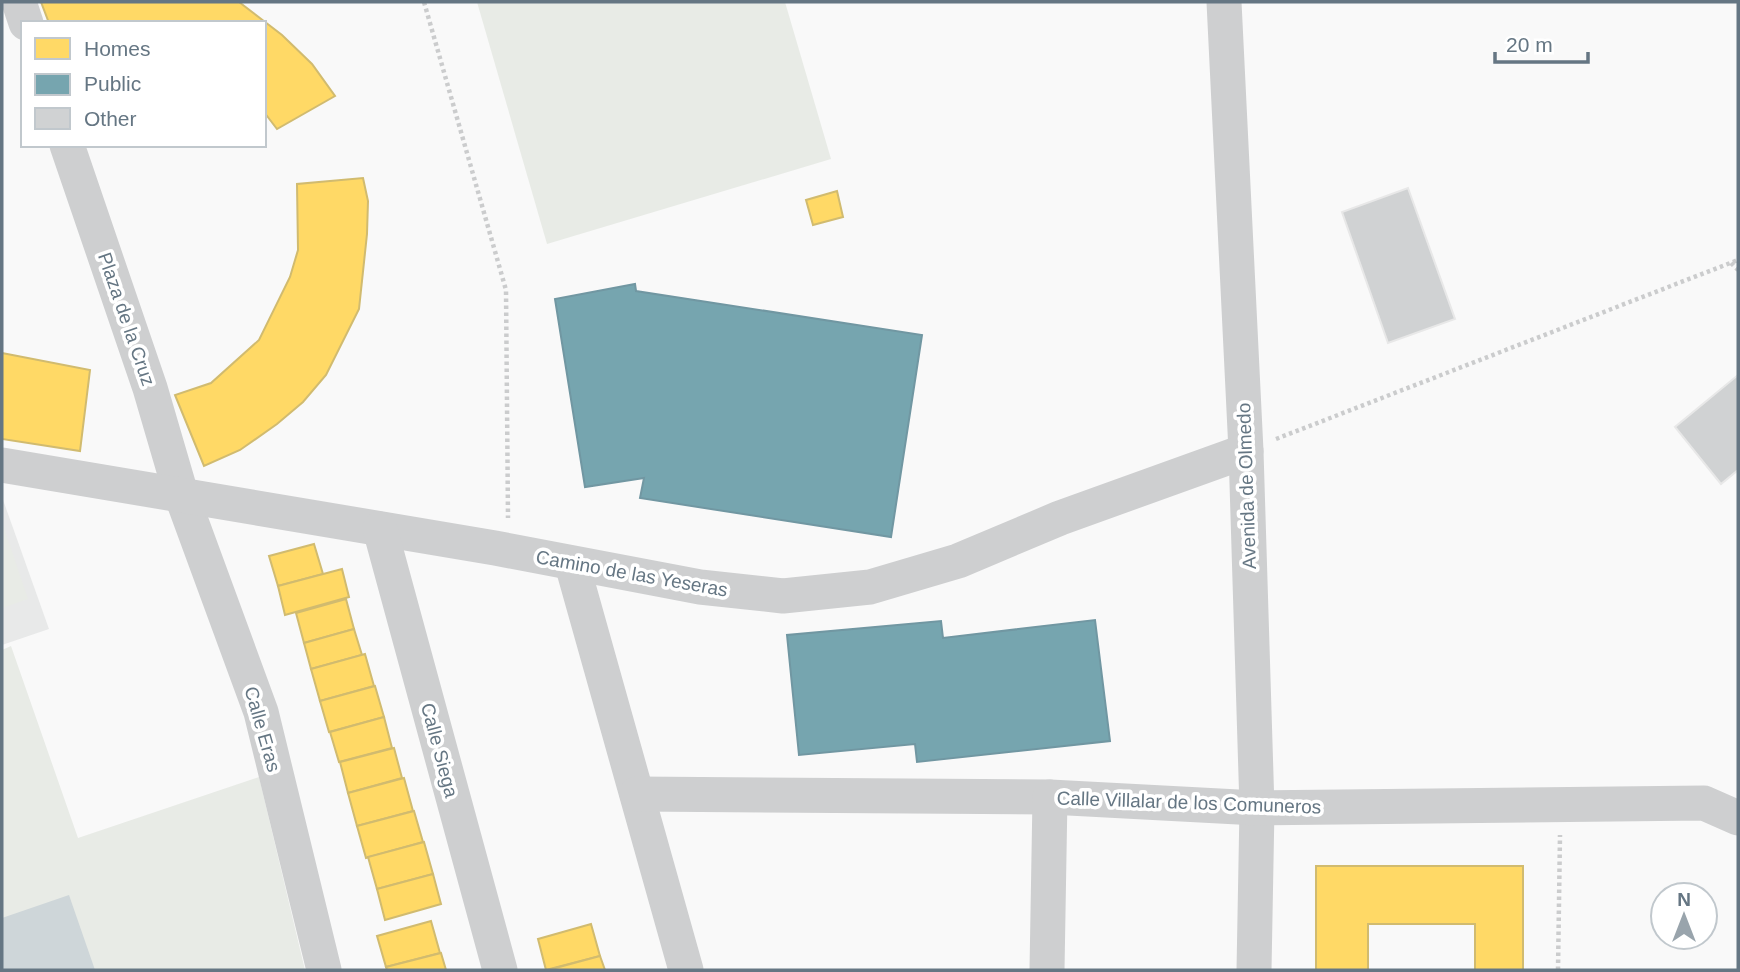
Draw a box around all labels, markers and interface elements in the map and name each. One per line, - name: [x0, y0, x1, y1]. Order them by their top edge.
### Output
- legend: [21, 21, 266, 147]
- scale bar: [1495, 21, 1588, 65]
- text: 20 m: [1506, 33, 1553, 56]
- text: Homes: [84, 37, 151, 60]
- text: Public: [84, 72, 141, 95]
- text: Other: [84, 107, 137, 130]
- street label: Plaza de la Cruz: [94, 250, 159, 388]
- street label: Avenida de Olmedo: [1233, 402, 1260, 570]
- street label: Camino de las Yeseras: [534, 546, 729, 601]
- street label: Calle Eras: [240, 684, 285, 774]
- street label: Calle Siega: [417, 700, 462, 800]
- street label: Calle Villalar de los Comuneros: [1056, 787, 1322, 818]
- north arrow: [1649, 881, 1719, 951]
- text: N: [1677, 889, 1691, 910]

